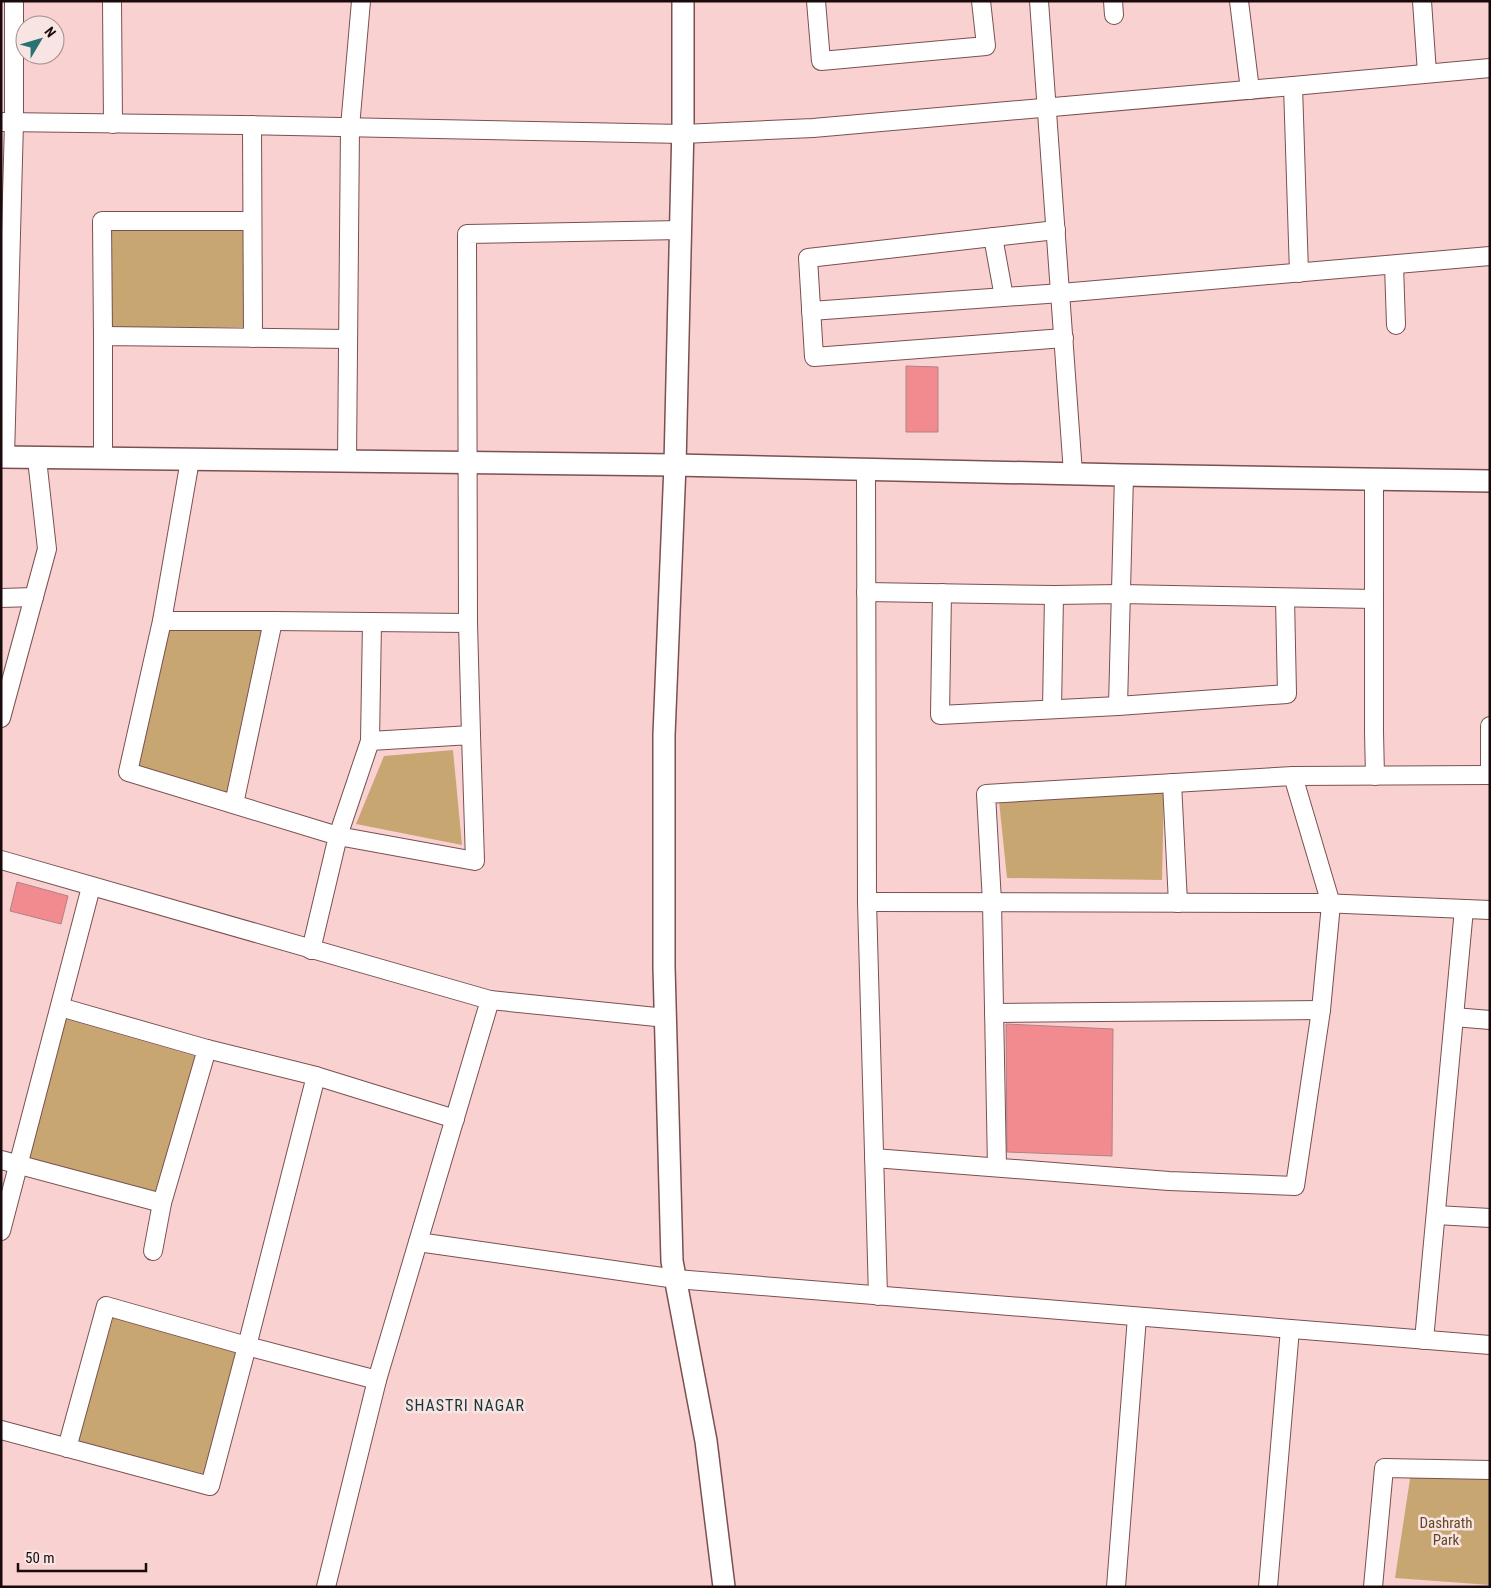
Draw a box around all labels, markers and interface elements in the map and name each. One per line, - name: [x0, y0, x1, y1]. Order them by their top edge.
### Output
- north arrow: [15, 15, 65, 65]
- text: N: [41, 24, 59, 40]
- district label: SHASTRI NAGAR: [405, 1396, 525, 1415]
- park label: Dashrath Park: [1420, 1514, 1472, 1549]
- scale bar: [18, 1540, 145, 1572]
- text: 50 m: [25, 1549, 55, 1567]

